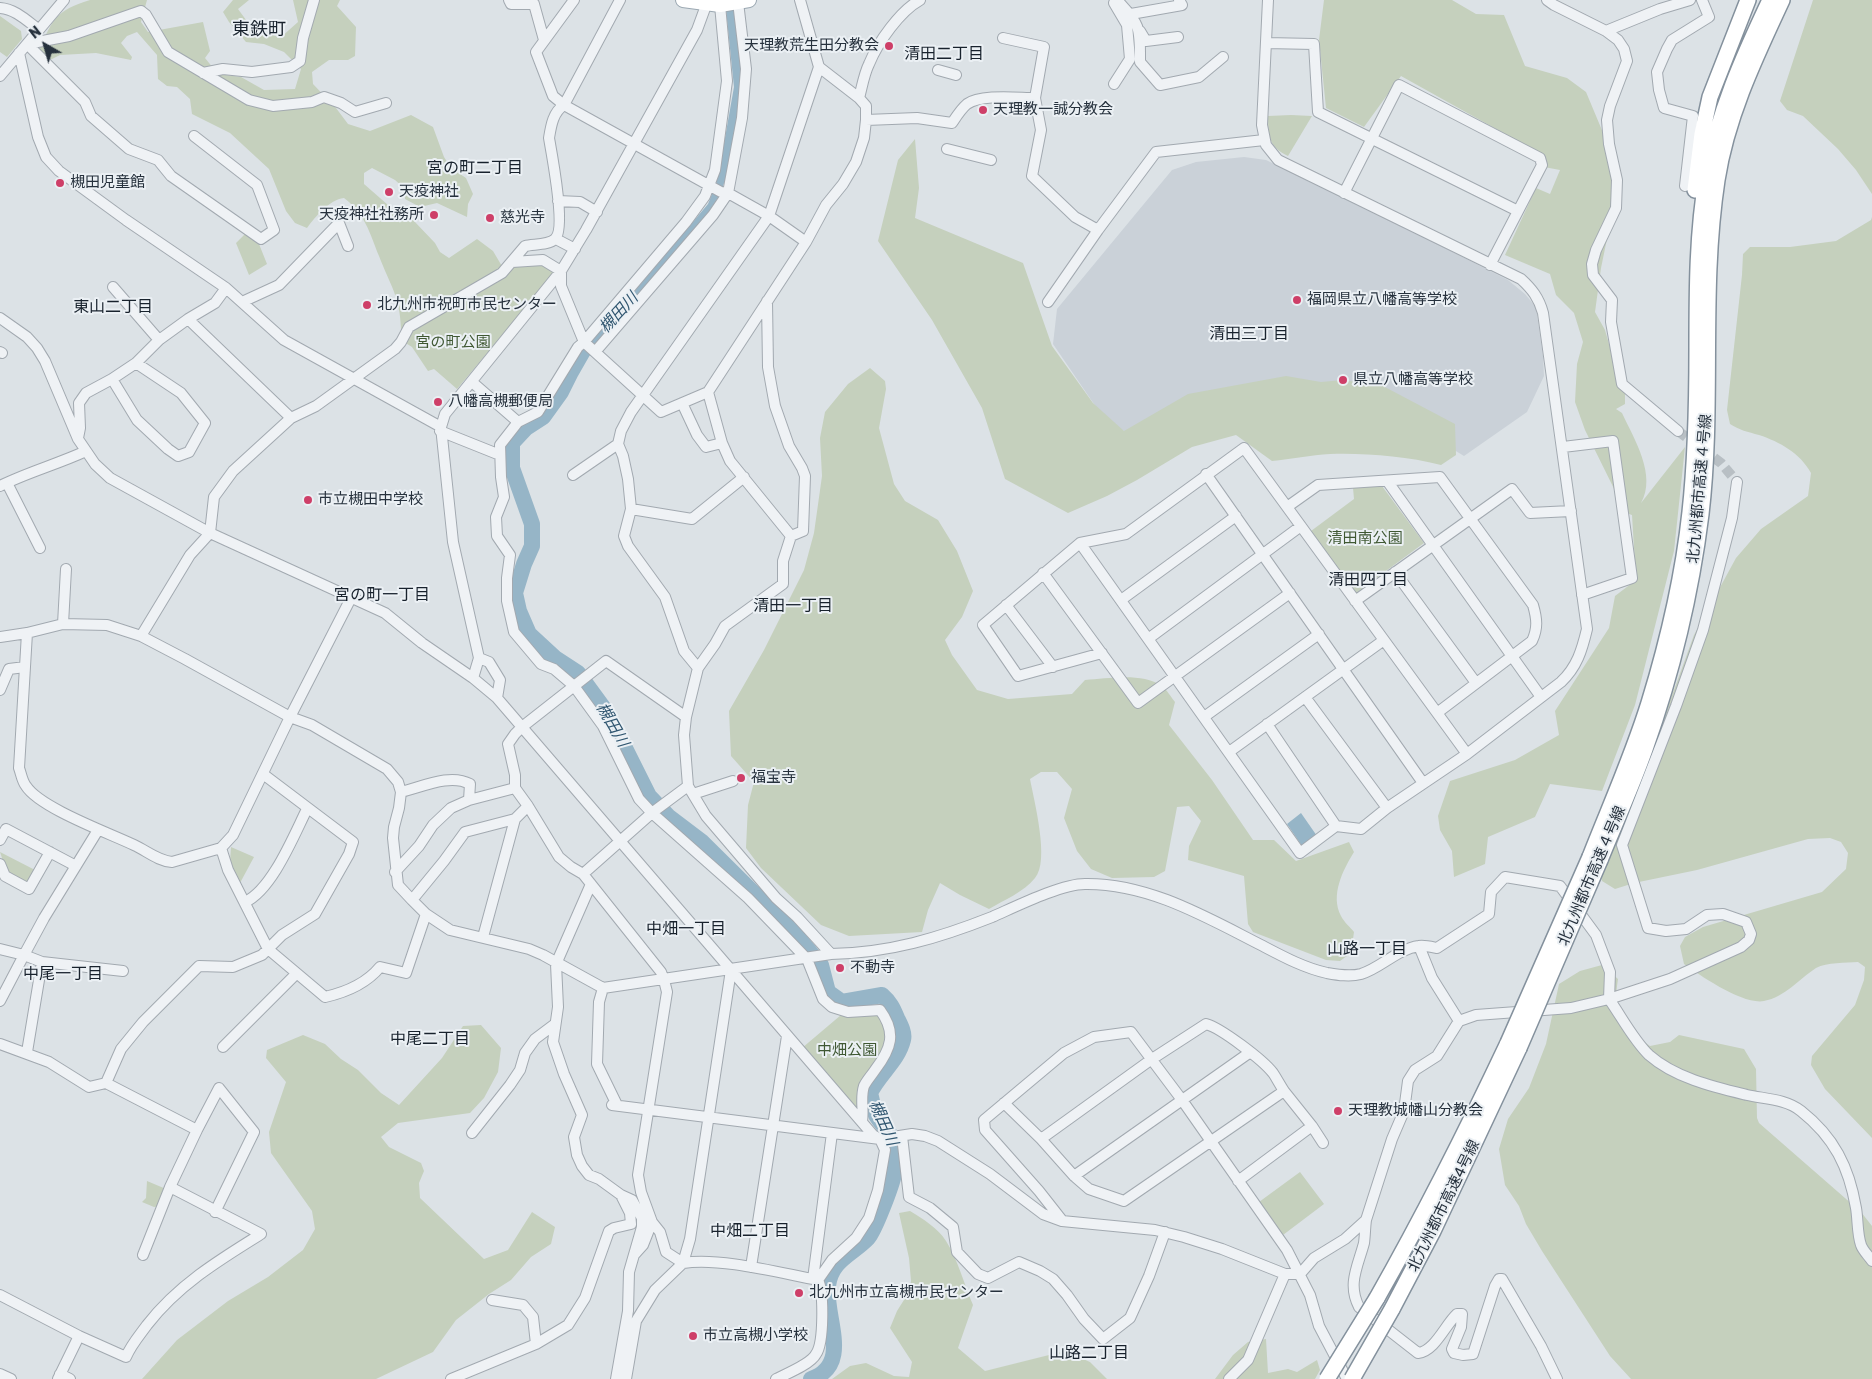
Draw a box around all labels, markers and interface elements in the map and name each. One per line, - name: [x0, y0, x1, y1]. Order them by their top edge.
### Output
- district label: 東鉄町: [232, 19, 286, 41]
- north arrow: [20, 20, 70, 70]
- text: N: [26, 23, 45, 43]
- place label: 天理教荒生田分教会: [744, 37, 879, 55]
- marker: 天理教荒生田分教会: [883, 40, 895, 52]
- district label: 清田二丁目: [904, 44, 984, 64]
- place label: 天理教一誠分教会: [993, 101, 1113, 119]
- marker: 天理教一誠分教会: [977, 104, 989, 116]
- district label: 宮の町二丁目: [427, 158, 523, 178]
- place label: 槻田児童館: [70, 174, 145, 192]
- marker: 槻田児童館: [54, 177, 66, 189]
- place label: 天疫神社: [399, 183, 459, 201]
- marker: 天疫神社: [383, 186, 395, 198]
- place label: 天疫神社社務所: [319, 206, 424, 224]
- marker: 天疫神社社務所: [428, 209, 440, 221]
- place label: 慈光寺: [500, 209, 545, 227]
- marker: 慈光寺: [484, 212, 496, 224]
- water label: 槻田川: [596, 289, 642, 337]
- place label: 福岡県立八幡高等学校: [1307, 291, 1457, 309]
- marker: 福岡県立八幡高等学校: [1291, 294, 1303, 306]
- place label: 北九州市祝町市民センター: [377, 296, 557, 314]
- district label: 東山二丁目: [73, 297, 153, 317]
- marker: 北九州市祝町市民センター: [361, 299, 373, 311]
- district label: 清田三丁目: [1209, 324, 1289, 344]
- park label: 宮の町公園: [416, 334, 490, 352]
- place label: 県立八幡高等学校: [1353, 371, 1473, 389]
- marker: 県立八幡高等学校: [1337, 374, 1349, 386]
- place label: 八幡高槻郵便局: [448, 393, 553, 411]
- marker: 八幡高槻郵便局: [432, 396, 444, 408]
- street label: 北九州都市高速４号線: [1684, 414, 1716, 564]
- place label: 市立槻田中学校: [318, 491, 423, 509]
- marker: 市立槻田中学校: [302, 494, 314, 506]
- park label: 清田南公園: [1328, 530, 1402, 548]
- district label: 清田四丁目: [1328, 570, 1408, 590]
- district label: 宮の町一丁目: [334, 585, 430, 605]
- district label: 清田一丁目: [753, 596, 833, 616]
- water label: 槻田川: [592, 699, 632, 751]
- place label: 福宝寺: [751, 769, 796, 787]
- marker: 福宝寺: [735, 772, 747, 784]
- street label: 北九州都市高速４号線: [1554, 803, 1630, 949]
- district label: 中畑一丁目: [646, 919, 726, 939]
- district label: 山路一丁目: [1327, 939, 1407, 959]
- place label: 不動寺: [850, 959, 895, 977]
- marker: 不動寺: [834, 962, 846, 974]
- district label: 中尾一丁目: [23, 964, 103, 984]
- district label: 中尾二丁目: [390, 1029, 470, 1049]
- park label: 中畑公園: [817, 1042, 877, 1060]
- water label: 槻田川: [864, 1097, 902, 1149]
- place label: 天理教城幡山分教会: [1348, 1102, 1483, 1120]
- marker: 天理教城幡山分教会: [1332, 1105, 1344, 1117]
- street label: 北九州都市高速4号線: [1404, 1137, 1484, 1275]
- district label: 中畑二丁目: [710, 1221, 790, 1241]
- place label: 北九州市立高槻市民センター: [809, 1284, 1004, 1302]
- marker: 北九州市立高槻市民センター: [793, 1287, 805, 1299]
- place label: 市立高槻小学校: [703, 1327, 808, 1345]
- marker: 市立高槻小学校: [687, 1330, 699, 1342]
- district label: 山路二丁目: [1049, 1343, 1129, 1363]

